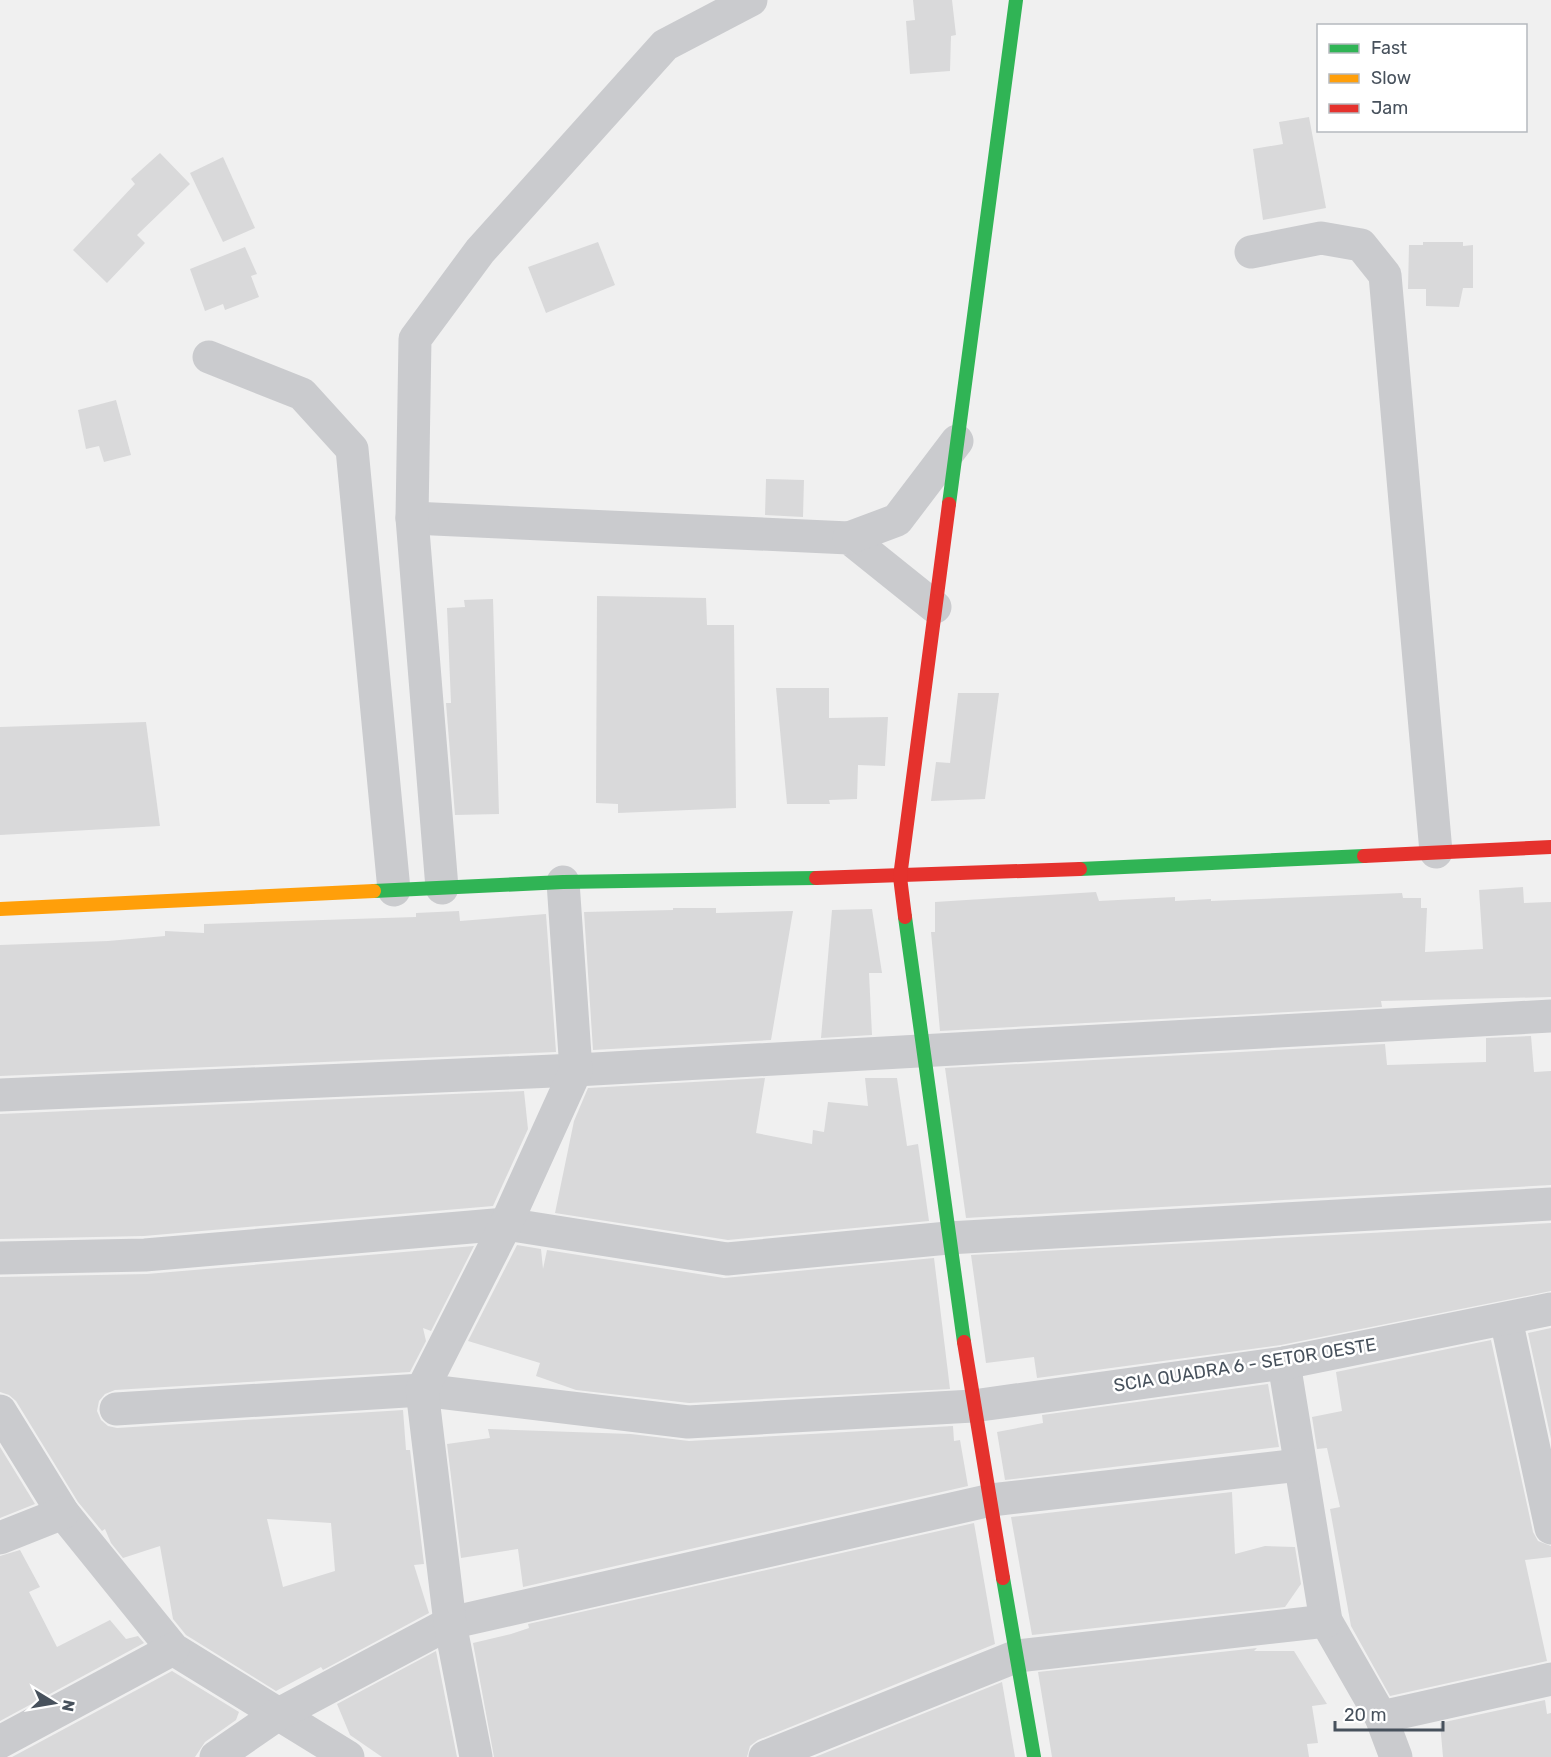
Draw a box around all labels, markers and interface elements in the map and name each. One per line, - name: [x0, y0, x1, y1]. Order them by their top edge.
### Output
- legend: [1317, 24, 1527, 132]
- text: Fast: [1371, 37, 1407, 59]
- text: Slow: [1371, 67, 1411, 89]
- text: Jam: [1371, 97, 1408, 119]
- street label: SCIA QUADRA 6 - SETOR OESTE: [1112, 1333, 1378, 1397]
- north arrow: [24, 1673, 84, 1733]
- scale bar: [1335, 1694, 1443, 1732]
- text: N: [58, 1698, 79, 1713]
- text: 20 m: [1344, 1704, 1386, 1726]

